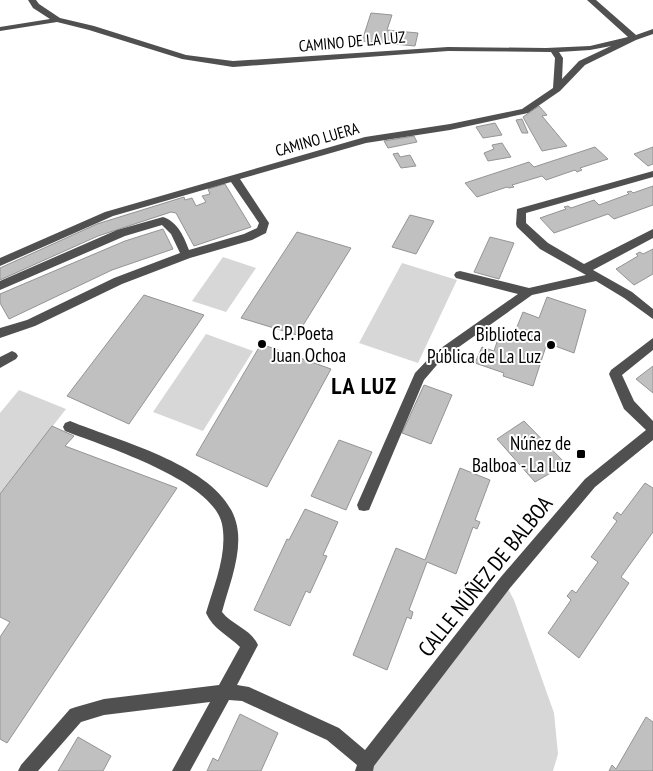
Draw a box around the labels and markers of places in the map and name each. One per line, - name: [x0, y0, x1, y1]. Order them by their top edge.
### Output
- place label: C.P. Poeta Juan Ochoa: [271, 321, 346, 367]
- place label: Biblioteca Pública de La Luz: [427, 322, 541, 368]
- marker: C.P. Poeta Juan Ochoa: [256, 338, 268, 350]
- marker: Biblioteca Pública de La Luz: [545, 339, 557, 351]
- place label: Núñez de Balboa - La Luz: [472, 431, 571, 477]
- marker: Núñez de Balboa - La Luz: [575, 448, 587, 460]

